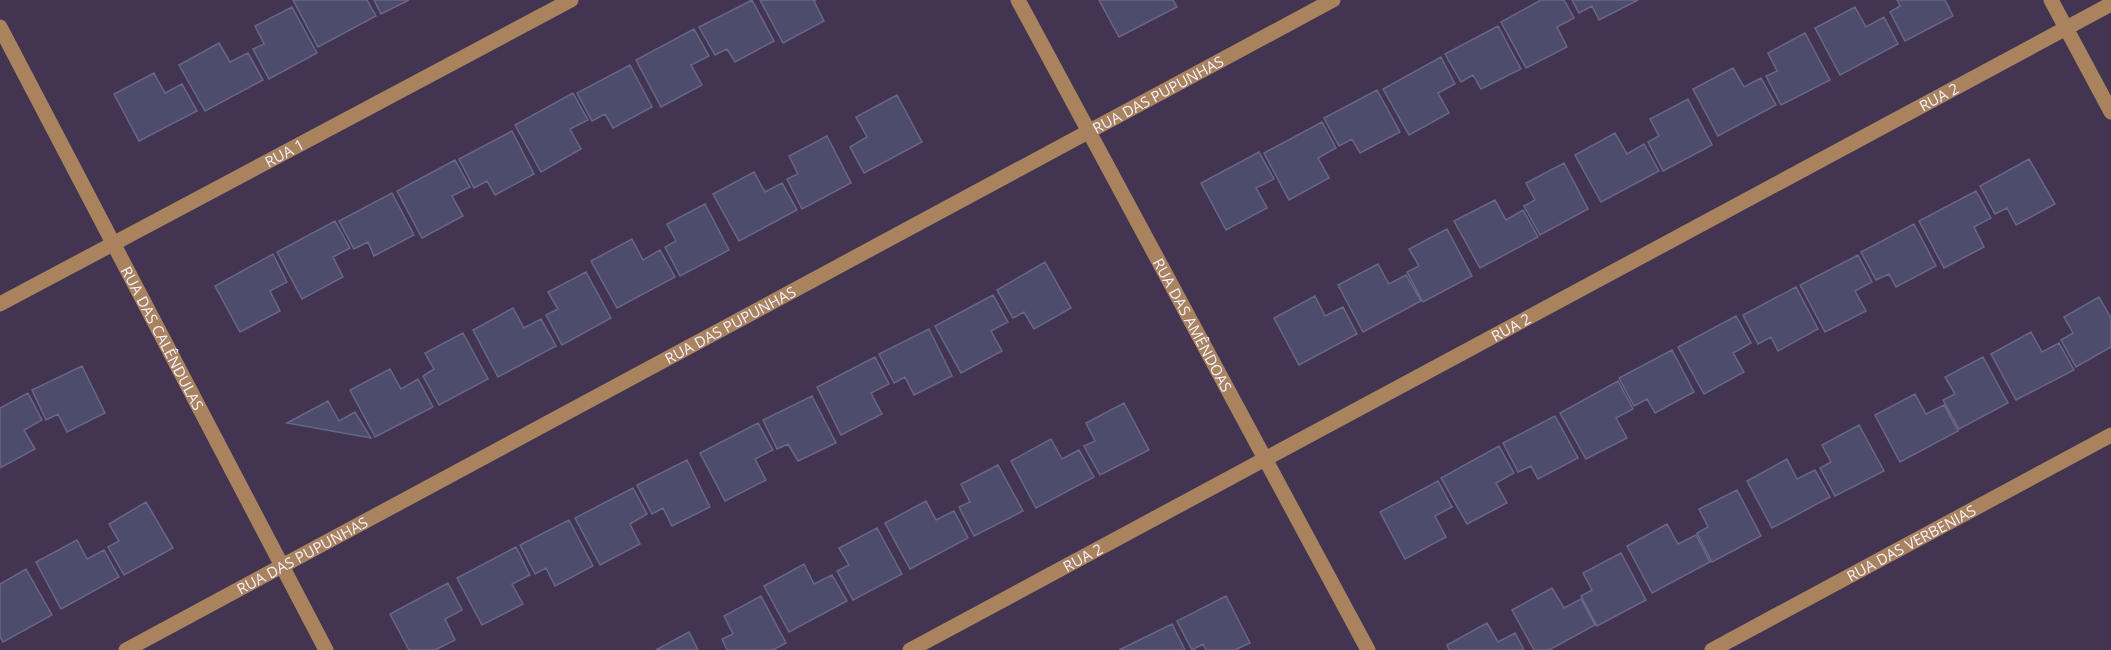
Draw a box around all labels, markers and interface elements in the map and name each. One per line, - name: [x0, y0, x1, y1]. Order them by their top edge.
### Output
- street label: RUA DAS PUPUNHAS: [1089, 51, 1227, 138]
- street label: RUA 2: [1915, 78, 1962, 116]
- street label: RUA 1: [261, 134, 308, 171]
- street label: RUA DAS AMÊNDOAS: [1149, 255, 1237, 395]
- street label: RUA DAS CALÊNDULAS: [117, 262, 209, 414]
- street label: RUA DAS PUPUNHAS: [661, 281, 799, 368]
- street label: RUA 2: [1487, 308, 1534, 346]
- street label: RUA DAS VERBENIAS: [1843, 500, 1979, 586]
- street label: RUA DAS PUPUNHAS: [233, 512, 371, 599]
- street label: RUA 2: [1059, 538, 1106, 576]

